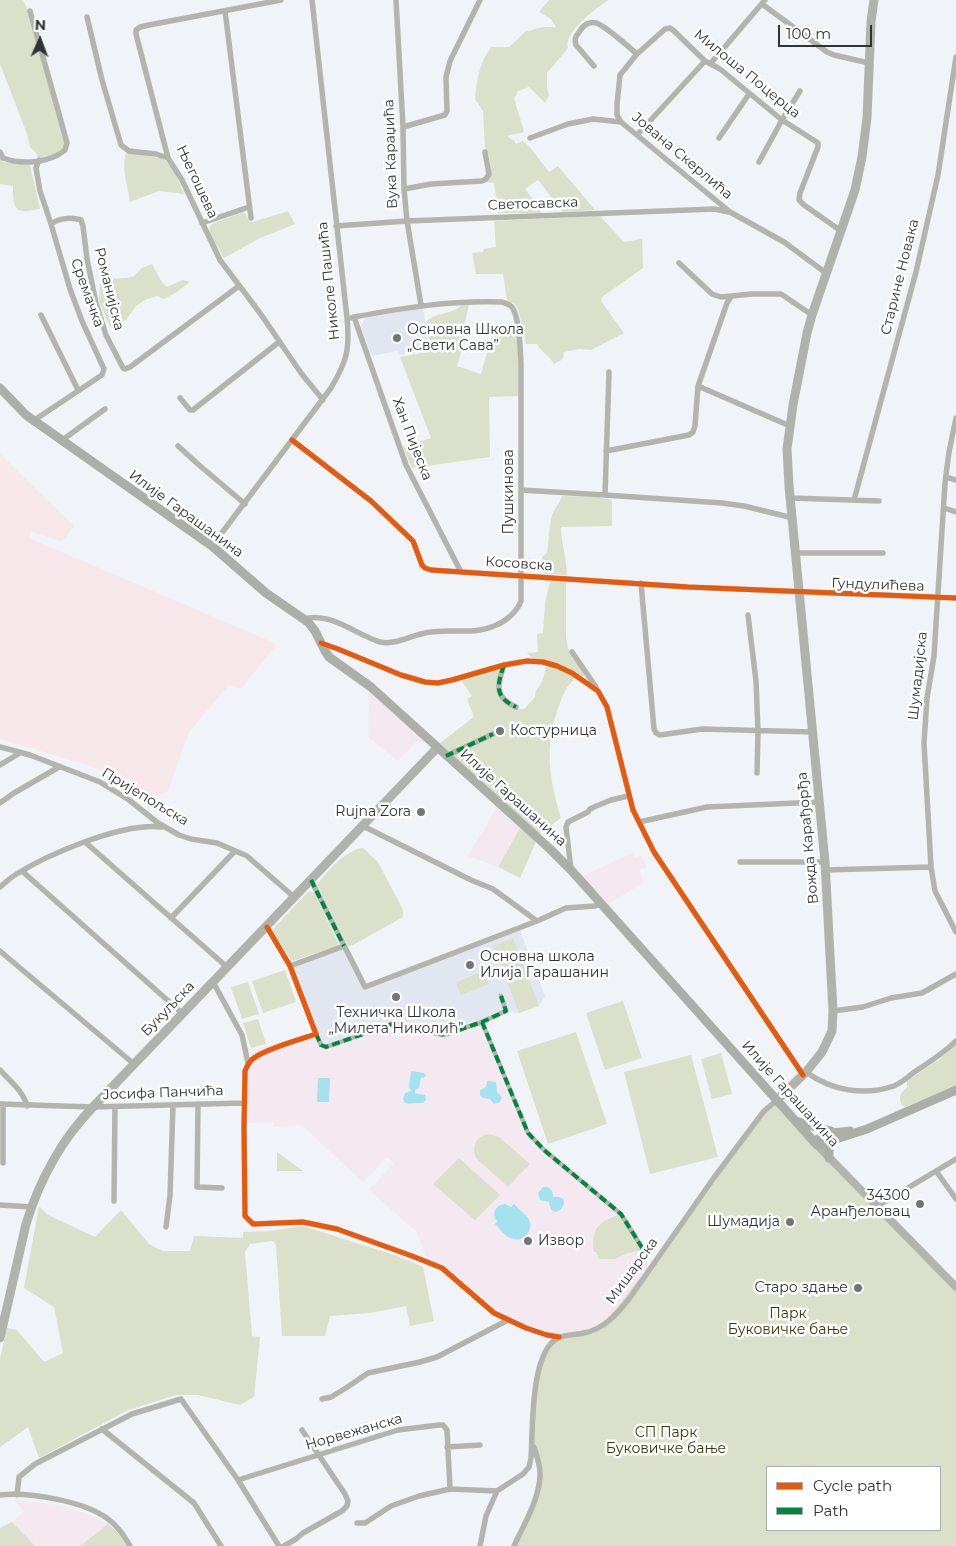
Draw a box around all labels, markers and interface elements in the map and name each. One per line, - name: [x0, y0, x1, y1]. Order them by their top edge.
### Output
- north arrow: [15, 15, 65, 65]
- scale bar: [781, 15, 875, 47]
- text: N: [35, 16, 46, 34]
- text: 100 m: [786, 24, 831, 43]
- street label: Милоша Поцерца: [691, 26, 803, 122]
- street label: Вука Караџића: [381, 99, 401, 209]
- street label: Јована Скерлића: [628, 109, 736, 203]
- street label: Његошева: [173, 143, 221, 221]
- street label: Светосавска: [487, 194, 579, 214]
- street label: Старине Новака: [877, 217, 923, 337]
- street label: Николе Пашића: [314, 221, 344, 341]
- street label: Романијска: [91, 246, 127, 332]
- street label: Сремачка: [67, 256, 107, 330]
- place label: Основна Школа „Свети Сава”: [407, 322, 524, 354]
- marker: Основна Школа „Свети Сава”: [391, 332, 403, 344]
- street label: Хан Пијеска: [388, 395, 436, 483]
- street label: Пушкинова: [501, 449, 517, 535]
- street label: Илије Гарашанина: [125, 467, 247, 561]
- street label: Косовска: [485, 553, 553, 575]
- street label: Гундулићева: [831, 575, 925, 595]
- street label: Шумадијска: [905, 631, 931, 721]
- place label: Костурница: [510, 723, 597, 739]
- marker: Костурница: [494, 725, 506, 737]
- street label: Илије Гарашанина: [456, 746, 570, 850]
- street label: Пријепољска: [98, 764, 192, 830]
- street label: Вожда Карађорђа: [794, 771, 822, 905]
- place label: Rujna Zora: [335, 804, 411, 820]
- marker: Rujna Zora: [415, 806, 427, 818]
- place label: Основна школа Илија Гарашанин: [480, 949, 609, 982]
- marker: Основна школа Илија Гарашанин: [464, 959, 476, 971]
- street label: Букуљска: [138, 978, 198, 1040]
- marker: Техничка Школа „Милета Николић”: [390, 991, 402, 1003]
- place label: Техничка Школа „Милета Николић”: [328, 1005, 464, 1038]
- street label: Илије Гарашанина: [738, 1037, 842, 1151]
- street label: Јосифа Панчића: [102, 1082, 224, 1104]
- place label: 34300 Аранђеловац: [811, 1188, 910, 1220]
- marker: 34300 Аранђеловац: [914, 1198, 926, 1210]
- place label: Шумадија: [707, 1214, 780, 1230]
- marker: Шумадија: [784, 1216, 796, 1228]
- place label: Извор: [538, 1233, 584, 1249]
- marker: Извор: [522, 1235, 534, 1247]
- street label: Мишарска: [602, 1235, 662, 1307]
- place label: Старо здање: [755, 1280, 848, 1296]
- marker: Старо здање: [852, 1282, 864, 1294]
- park label: Парк Буковичке бање: [728, 1306, 848, 1338]
- street label: Норвежанска: [304, 1410, 404, 1454]
- park label: СП Парк Буковичке бање: [606, 1425, 726, 1458]
- legend: [766, 1466, 941, 1531]
- text: Cycle path: [813, 1476, 892, 1495]
- text: Path: [813, 1501, 849, 1520]

